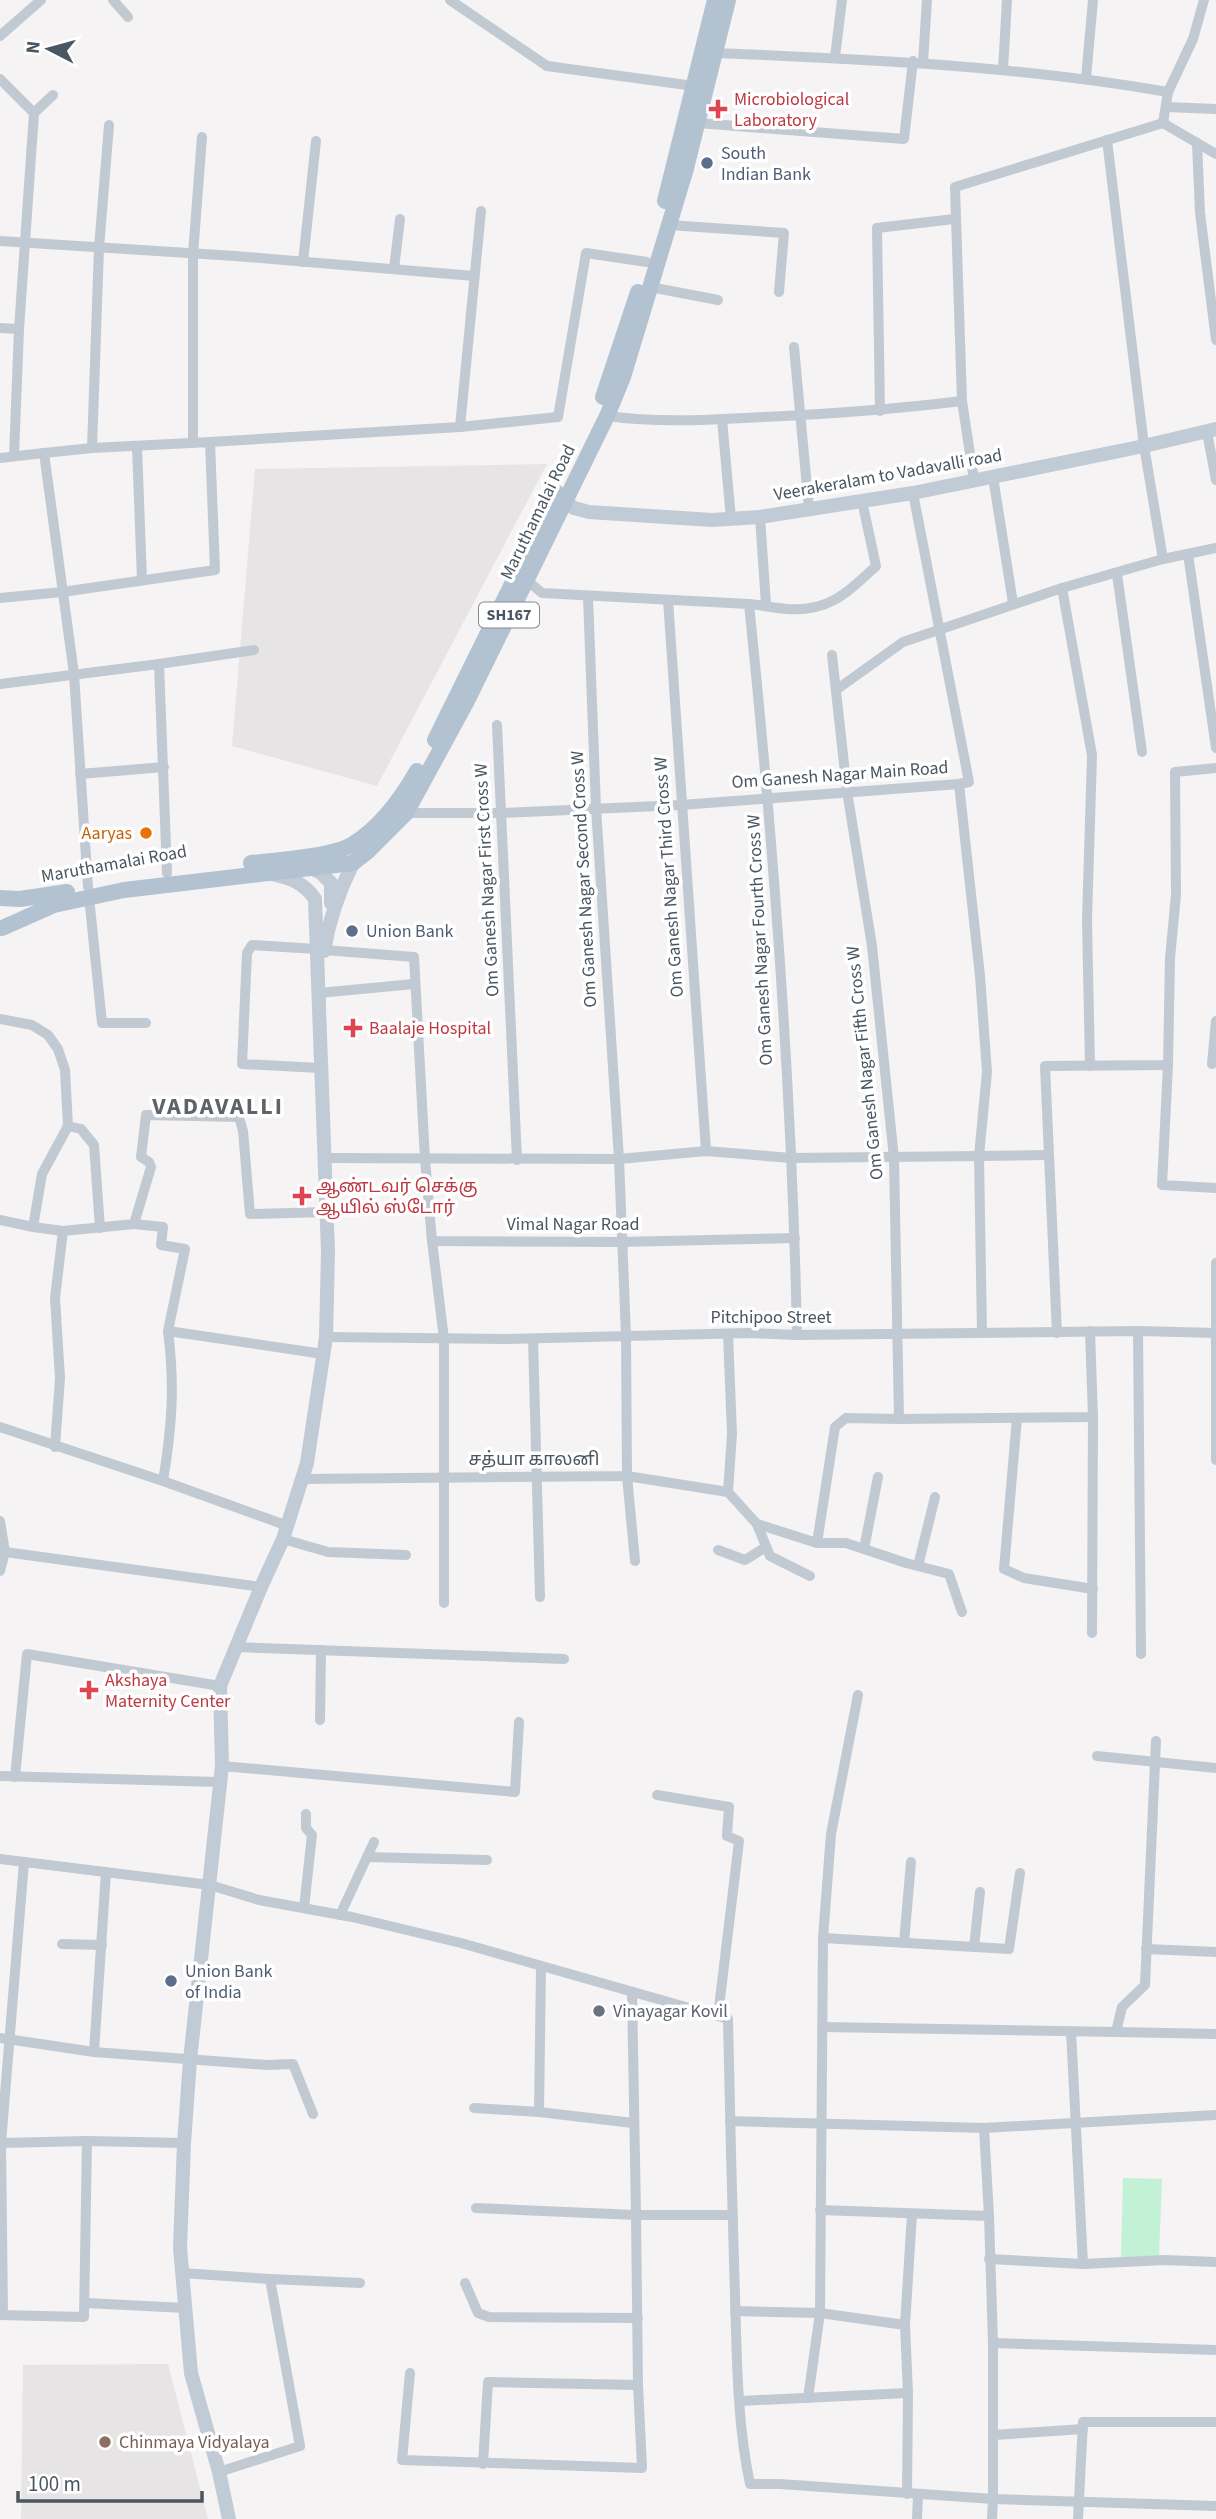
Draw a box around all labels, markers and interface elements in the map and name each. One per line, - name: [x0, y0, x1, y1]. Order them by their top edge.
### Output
- north arrow: [14, 14, 84, 84]
- text: N: [19, 40, 48, 55]
- place label: Microbiological Laboratory: [734, 87, 849, 133]
- marker: Microbiological Laboratory: [708, 99, 728, 119]
- place label: South Indian Bank: [721, 141, 811, 187]
- marker: South Indian Bank: [699, 155, 715, 171]
- street label: Maruthamalai Road: [494, 440, 582, 584]
- street label: Veerakeralam to Vadavalli road: [772, 443, 1004, 507]
- road number: SH167: [479, 602, 539, 628]
- street label: Om Ganesh Nagar Second Cross W: [565, 750, 603, 1008]
- street label: Om Ganesh Nagar Main Road: [731, 755, 949, 795]
- street label: Om Ganesh Nagar Third Cross W: [648, 756, 690, 998]
- street label: Om Ganesh Nagar First Cross W: [468, 762, 506, 998]
- street label: Om Ganesh Nagar Fourth Cross W: [741, 814, 779, 1066]
- place label: Aaryas: [81, 821, 132, 846]
- marker: Aaryas: [138, 825, 154, 841]
- street label: Maruthamalai Road: [39, 839, 189, 889]
- place label: Union Bank: [366, 919, 454, 944]
- marker: Union Bank: [344, 923, 360, 939]
- street label: Om Ganesh Nagar Fifth Cross W: [840, 945, 890, 1181]
- place label: Baalaje Hospital: [369, 1016, 491, 1041]
- marker: Baalaje Hospital: [343, 1018, 363, 1038]
- district label: VADAVALLI: [151, 1089, 284, 1124]
- place label: ஆண்டவர் செக்கு ஆயில் ஸ்டோர்: [316, 1174, 478, 1220]
- marker: ஆண்டவர் செக்கு ஆயில் ஸ்டோர்: [294, 1188, 310, 1204]
- street label: Vimal Nagar Road: [507, 1212, 639, 1237]
- street label: Pitchipoo Street: [710, 1305, 832, 1330]
- street label: சத்யா காலனி: [469, 1447, 600, 1472]
- place label: Akshaya Maternity Center: [105, 1668, 231, 1714]
- marker: Akshaya Maternity Center: [79, 1680, 99, 1700]
- place label: Union Bank of India: [185, 1959, 273, 2005]
- marker: Union Bank of India: [163, 1973, 179, 1989]
- place label: Vinayagar Kovil: [613, 1999, 728, 2024]
- marker: Vinayagar Kovil: [591, 2003, 607, 2019]
- place label: Chinmaya Vidyalaya: [119, 2430, 270, 2455]
- marker: Chinmaya Vidyalaya: [97, 2434, 113, 2450]
- scale bar: [18, 2460, 201, 2504]
- text: 100 m: [28, 2469, 81, 2499]

